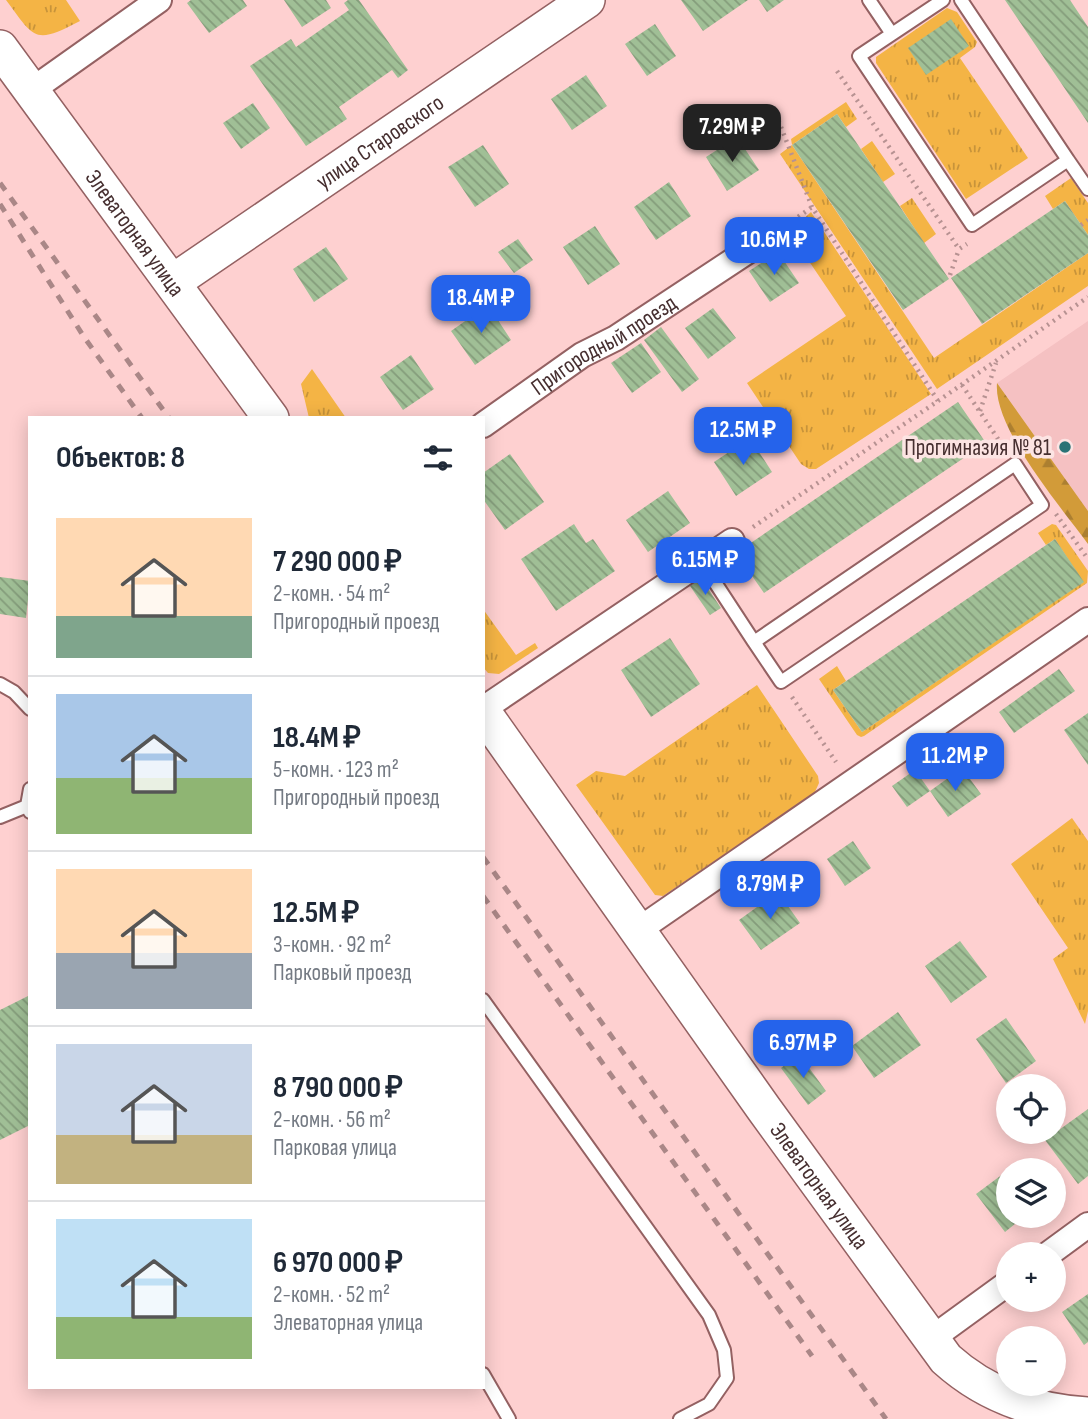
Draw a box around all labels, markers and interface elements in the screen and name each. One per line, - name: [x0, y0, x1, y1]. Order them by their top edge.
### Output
- street label: улица Старовского: [311, 89, 449, 195]
- pin: 7.29M ₽: [667, 104, 797, 164]
- text: 7.29M ₽: [699, 113, 765, 141]
- street label: Элеваторная улица: [79, 164, 190, 302]
- pin: 10.6M ₽: [709, 218, 839, 277]
- text: 10.6M ₽: [741, 226, 807, 254]
- pin: 18.4M ₽: [416, 276, 546, 335]
- text: 18.4M ₽: [447, 284, 515, 312]
- street label: Пригородный проезд: [526, 289, 682, 402]
- pin: 12.5M ₽: [678, 407, 808, 467]
- text: 12.5M ₽: [710, 416, 776, 444]
- place label: Прогимназия № 81: [904, 434, 1051, 462]
- icon: filters: [419, 439, 457, 477]
- marker: Прогимназия № 81: [1057, 439, 1073, 455]
- text: Объектов: 8: [56, 440, 185, 476]
- pin: 6.15M ₽: [640, 538, 770, 597]
- text: 7 290 000 ₽: [273, 544, 402, 580]
- icon: home: [112, 546, 196, 630]
- text: 6.15M ₽: [672, 546, 738, 574]
- text: 2-комн. · 54 m²: [273, 580, 390, 608]
- text: Пригородный проезд: [273, 608, 439, 636]
- text: 18.4M ₽: [273, 720, 361, 756]
- icon: home: [112, 722, 196, 806]
- pin: 11.2M ₽: [890, 734, 1020, 793]
- text: 11.2M ₽: [922, 742, 988, 770]
- text: 5-комн. · 123 m²: [273, 756, 399, 784]
- text: Пригородный проезд: [273, 784, 439, 812]
- pin: 8.79M ₽: [705, 862, 835, 921]
- text: 8.79M ₽: [736, 870, 804, 898]
- text: 12.5M ₽: [273, 895, 359, 931]
- icon: home: [112, 897, 196, 981]
- text: 3-комн. · 92 m²: [273, 931, 391, 959]
- text: Парковый проезд: [273, 959, 411, 987]
- pin: 6.97M ₽: [738, 1020, 868, 1080]
- text: 6.97M ₽: [769, 1029, 837, 1057]
- text: 8 790 000 ₽: [273, 1070, 403, 1106]
- icon: home: [112, 1072, 196, 1156]
- map controls: [996, 1074, 1066, 1396]
- button: locate: [996, 1074, 1066, 1144]
- text: 2-комн. · 56 m²: [273, 1106, 391, 1134]
- street label: Элеваторная улица: [763, 1117, 874, 1255]
- text: Парковая улица: [273, 1134, 397, 1162]
- button: layers: [996, 1158, 1066, 1228]
- button: +: [996, 1242, 1066, 1312]
- text: 6 970 000 ₽: [273, 1245, 403, 1281]
- icon: home: [112, 1247, 196, 1331]
- text: 2-комн. · 52 m²: [273, 1281, 390, 1309]
- text: Элеваторная улица: [273, 1309, 423, 1337]
- button: −: [996, 1326, 1066, 1396]

